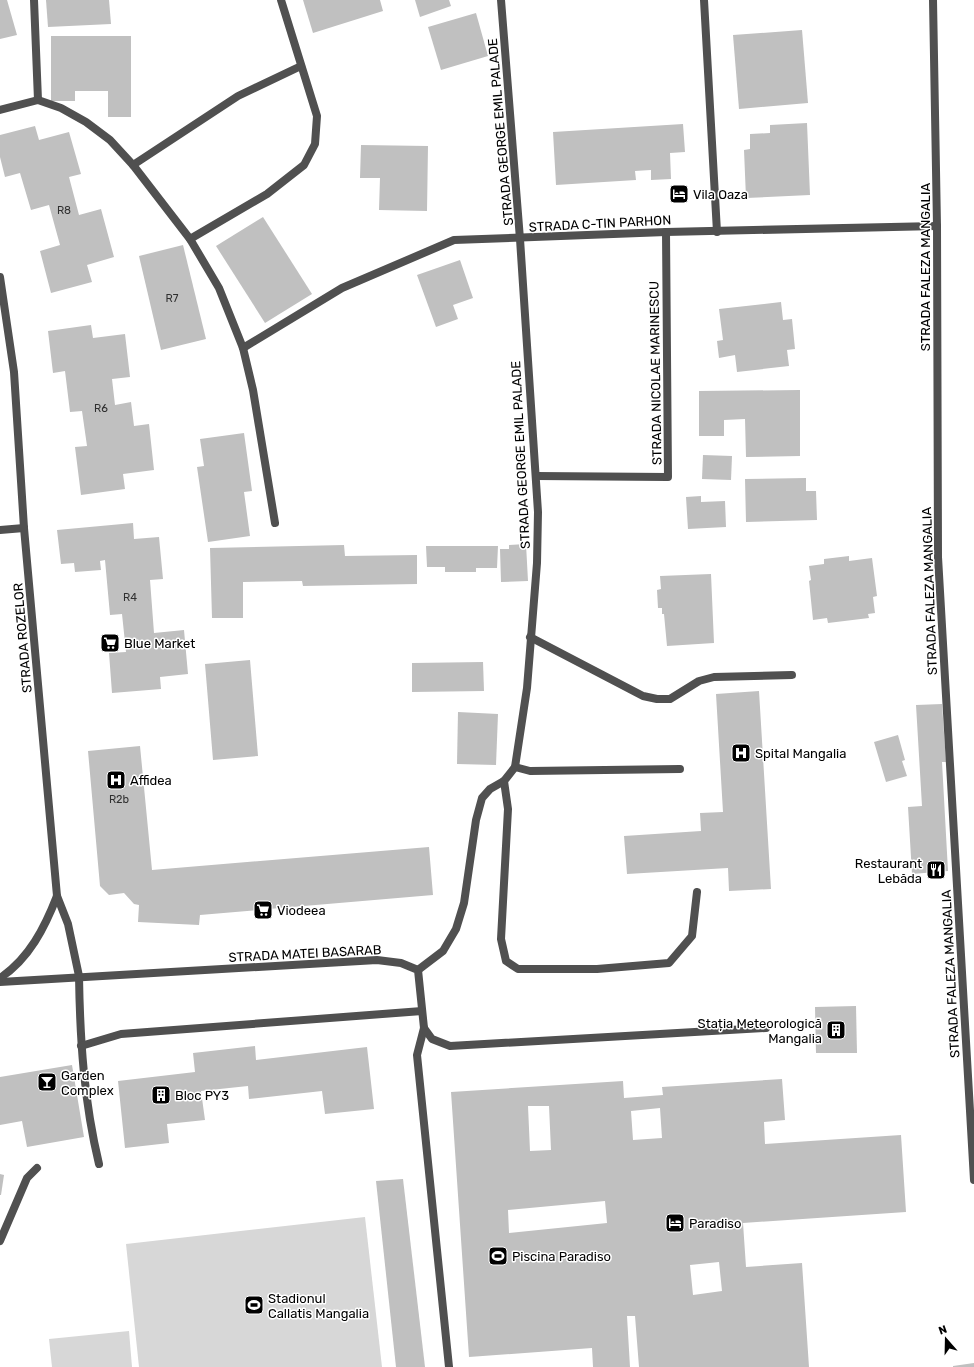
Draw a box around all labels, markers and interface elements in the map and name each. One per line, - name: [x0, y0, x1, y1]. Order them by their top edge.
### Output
- street label: STRADA GEORGE EMIL PALADE: [485, 37, 516, 226]
- hotel icon: Vila Oaza: [668, 183, 690, 205]
- street label: STRADA FALEZA MANGALIA: [918, 183, 933, 351]
- place label: Vila Oaza: [693, 187, 748, 202]
- house number: R8: [57, 204, 71, 217]
- street label: STRADA C-TIN PARHON: [528, 212, 672, 235]
- street label: STRADA NICOLAE MARINESCU: [646, 281, 665, 465]
- house number: R7: [166, 292, 179, 305]
- street label: STRADA GEORGE EMIL PALADE: [508, 360, 533, 549]
- house number: R6: [94, 402, 108, 415]
- street label: STRADA FALEZA MANGALIA: [919, 506, 940, 675]
- street label: STRADA ROZELOR: [10, 582, 35, 694]
- house number: R4: [123, 591, 137, 604]
- supermarket icon: Blue Market: [99, 632, 121, 654]
- place label: Blue Market: [124, 636, 195, 651]
- hospital icon: Spital Mangalia: [730, 742, 752, 764]
- place label: Spital Mangalia: [755, 746, 846, 762]
- hospital icon: Affidea: [105, 769, 127, 791]
- place label: Affidea: [130, 773, 172, 788]
- house number: R2b: [109, 793, 129, 806]
- place label: Restaurant Lebăda: [855, 856, 922, 886]
- restaurant icon: Restaurant Lebăda: [925, 859, 947, 881]
- street label: STRADA FALEZA MANGALIA: [939, 889, 962, 1058]
- supermarket icon: Viodeea: [252, 899, 274, 921]
- place label: Viodeea: [277, 903, 326, 918]
- street label: STRADA MATEI BASARAB: [228, 942, 382, 965]
- place label: Stația Meteorologică Mangalia: [698, 1016, 822, 1047]
- building icon: Stația Meteorologică Mangalia: [825, 1019, 847, 1041]
- place label: Garden Complex: [61, 1068, 114, 1098]
- bar icon: Garden Complex: [36, 1071, 58, 1093]
- building icon: Bloc PY3: [150, 1084, 172, 1106]
- place label: Bloc PY3: [175, 1088, 229, 1103]
- hotel icon: Paradiso: [664, 1212, 686, 1234]
- place label: Paradiso: [689, 1216, 741, 1231]
- sports icon: Piscina Paradiso: [487, 1245, 509, 1267]
- place label: Piscina Paradiso: [512, 1249, 611, 1264]
- place label: Stadionul Callatis Mangalia: [268, 1291, 369, 1322]
- sports icon: Stadionul Callatis Mangalia: [243, 1294, 265, 1316]
- north arrow: [926, 1319, 966, 1359]
- text: N: [937, 1323, 949, 1338]

